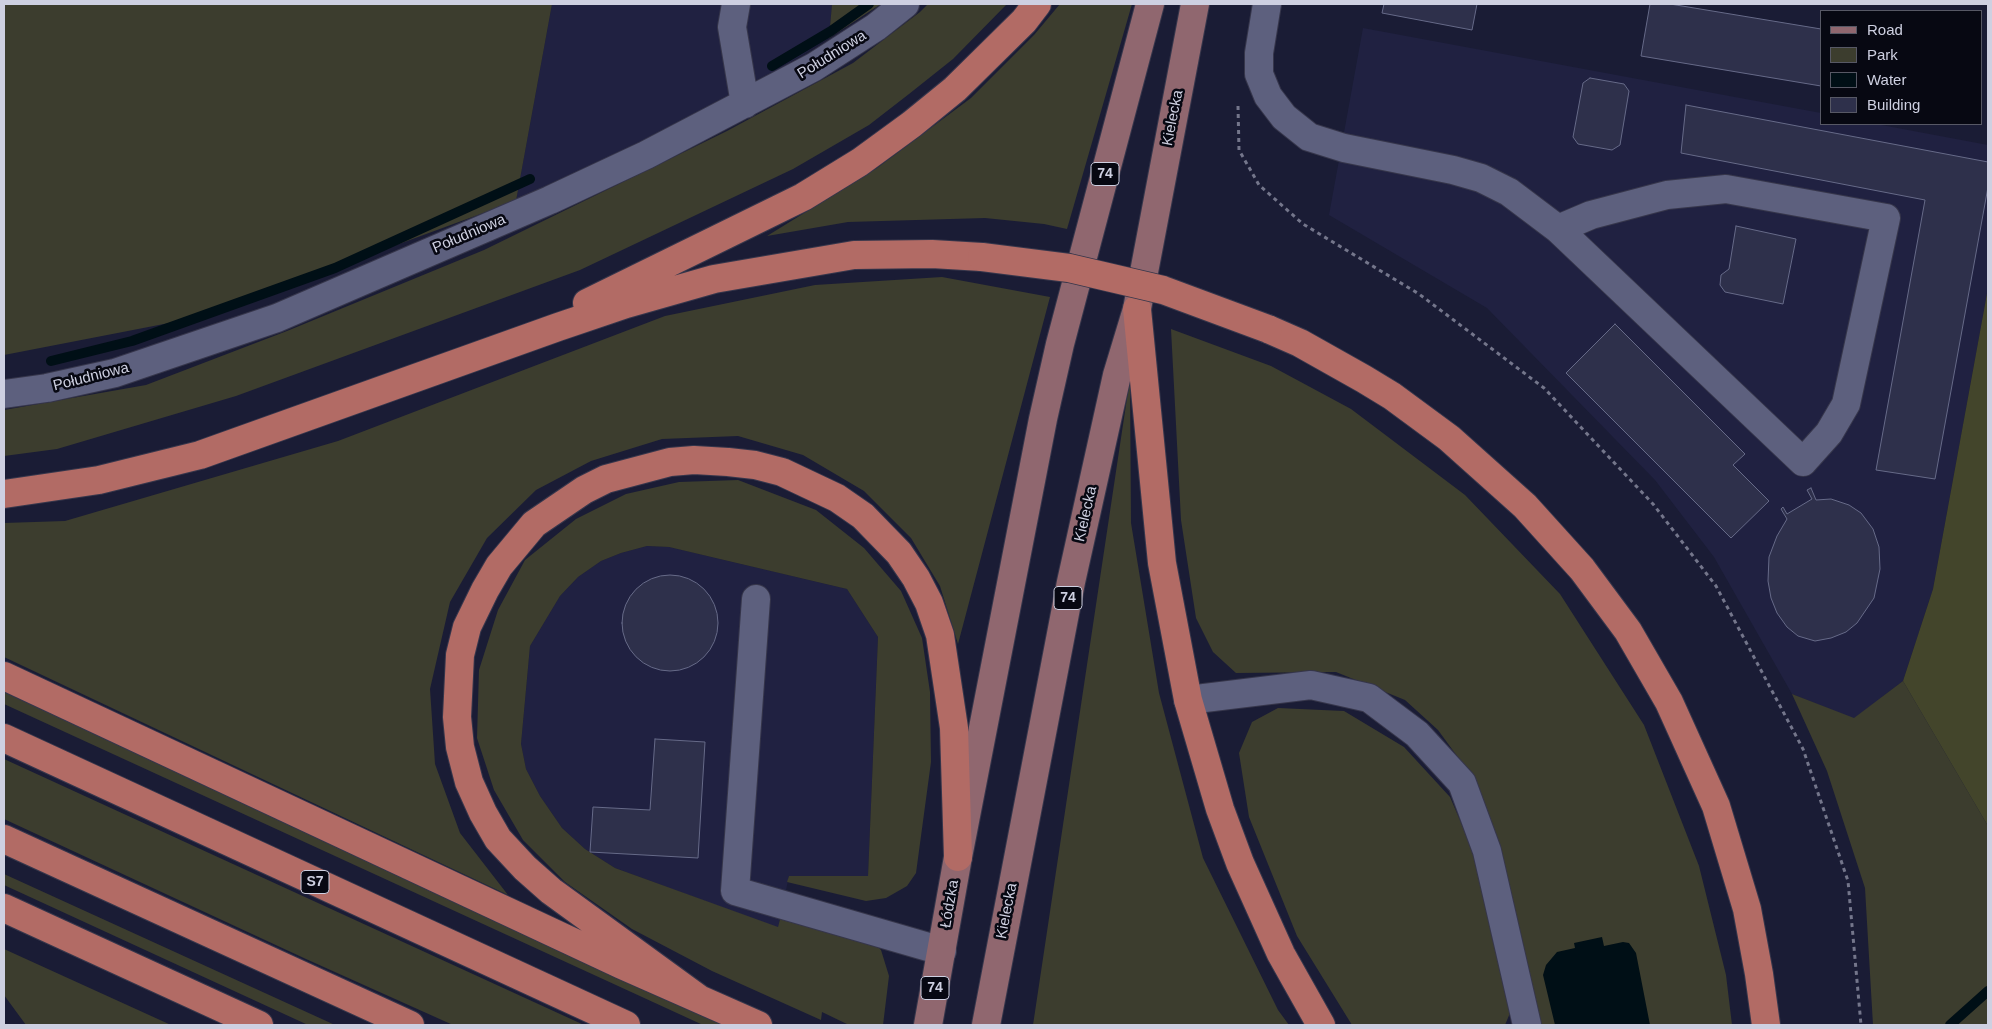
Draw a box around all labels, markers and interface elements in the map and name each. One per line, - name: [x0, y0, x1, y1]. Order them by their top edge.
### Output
- legend: [1820, 10, 1982, 125]
- text: Road: [1867, 21, 1903, 38]
- street label: Południowa: [794, 27, 870, 83]
- text: Park: [1867, 46, 1898, 63]
- text: Water: [1867, 71, 1906, 88]
- street label: Kielecka: [1159, 88, 1187, 148]
- text: Building: [1867, 96, 1920, 113]
- road number: 74: [1091, 162, 1119, 185]
- street label: Południowa: [430, 211, 508, 257]
- street label: Południowa: [51, 359, 131, 395]
- street label: Kielecka: [1071, 484, 1101, 544]
- road number: 74: [1054, 586, 1082, 610]
- road number: S7: [301, 870, 329, 894]
- street label: Łódzka: [937, 879, 963, 929]
- street label: Kielecka: [993, 881, 1021, 941]
- road number: 74: [921, 976, 949, 1000]

